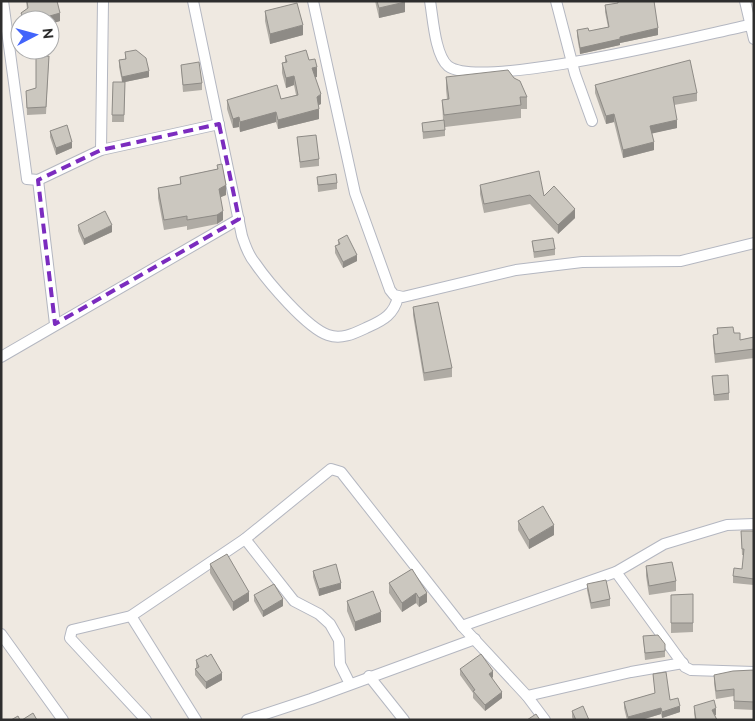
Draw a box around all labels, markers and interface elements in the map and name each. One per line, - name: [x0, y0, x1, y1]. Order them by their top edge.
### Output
- north arrow: [10, 10, 60, 60]
- text: N: [39, 27, 56, 40]

